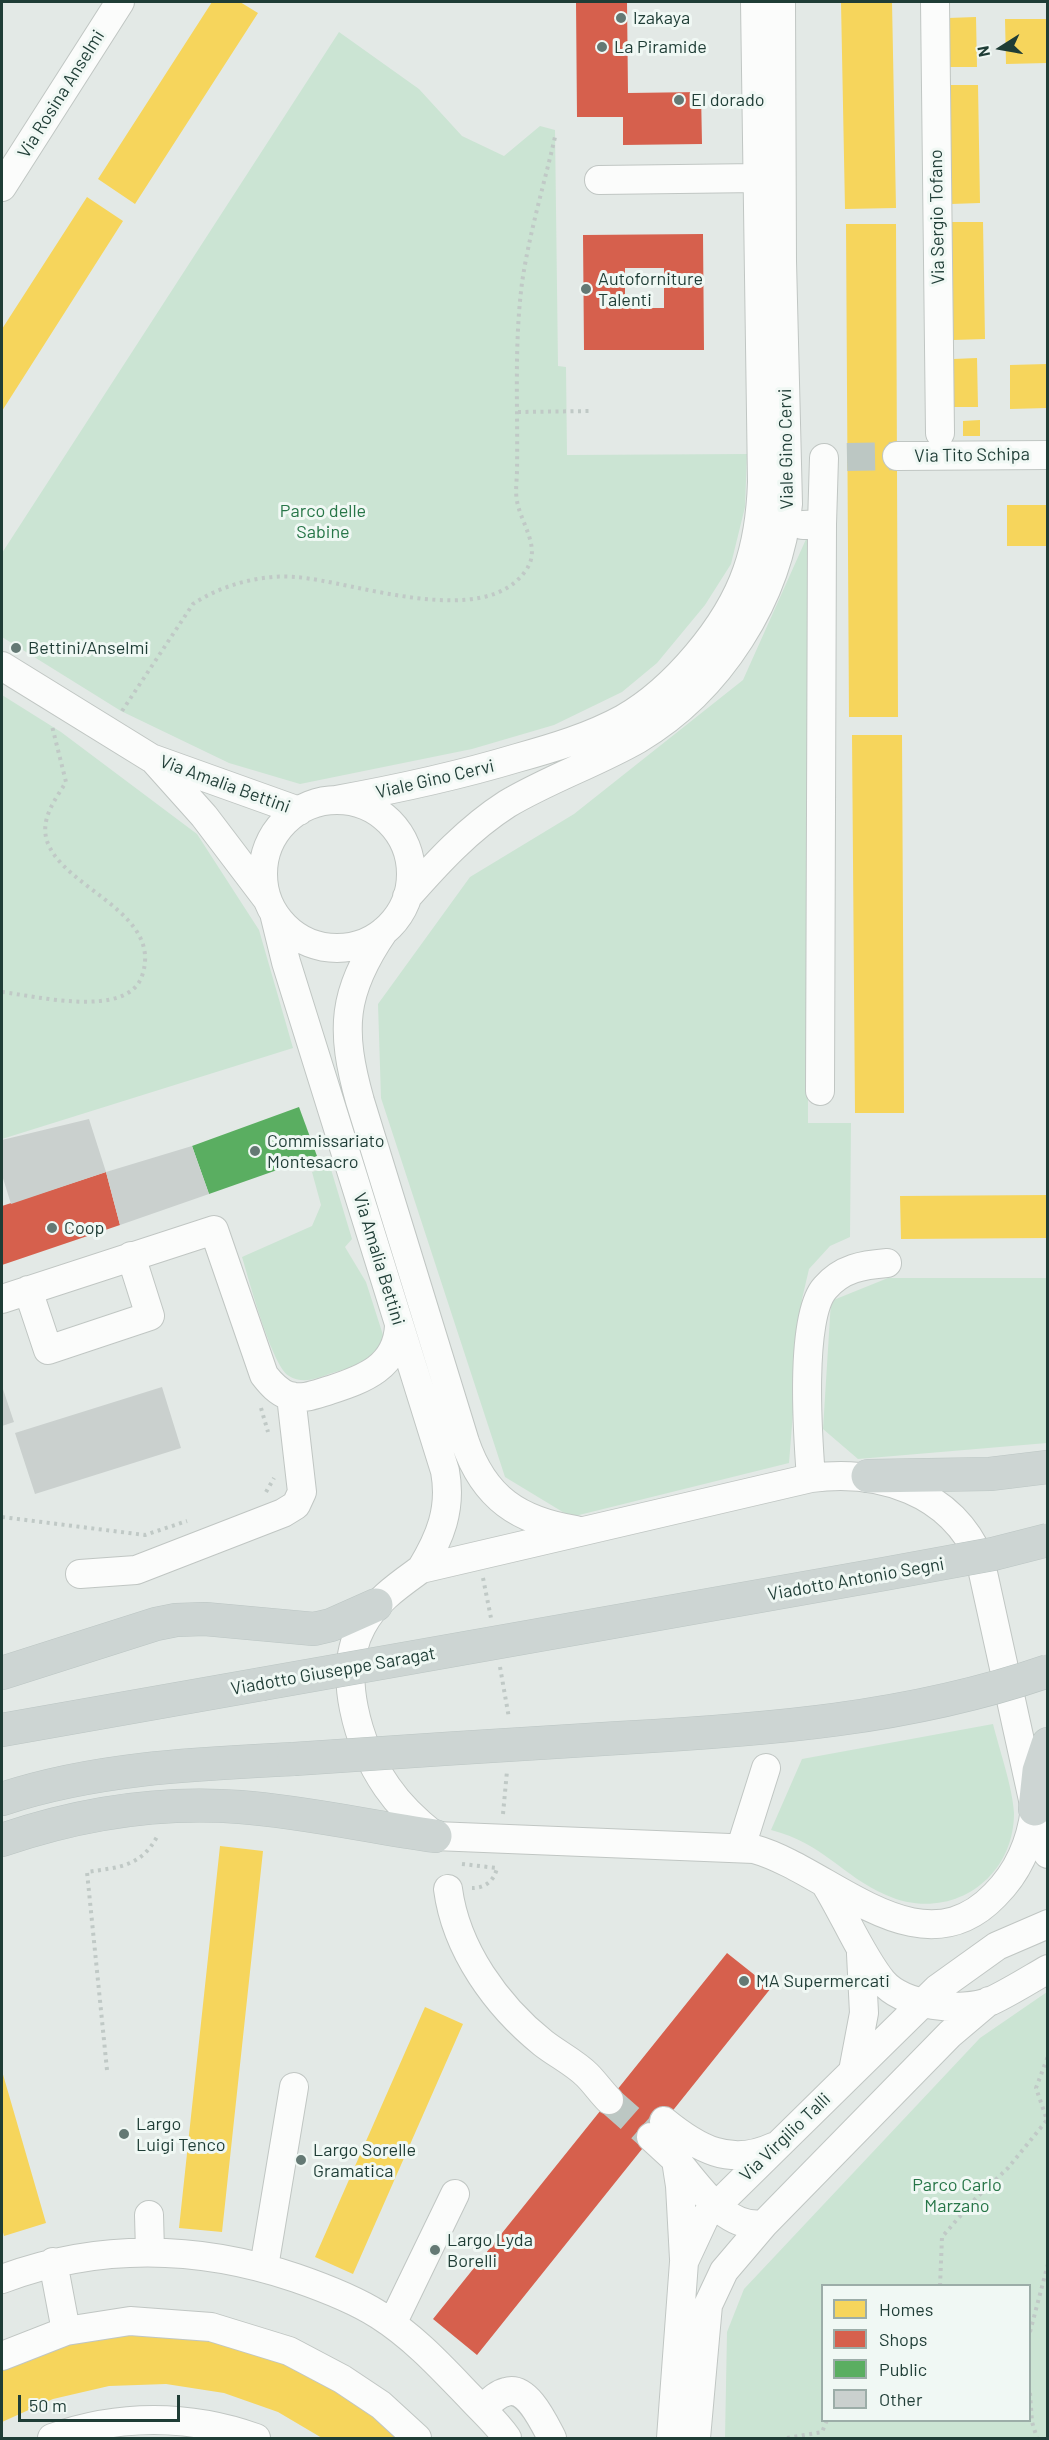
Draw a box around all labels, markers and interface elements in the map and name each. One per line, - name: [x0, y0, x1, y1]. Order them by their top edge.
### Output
- place label: Izakaya: [633, 7, 690, 29]
- marker: Izakaya: [614, 11, 628, 25]
- north arrow: [971, 18, 1031, 78]
- street label: Via Rosina Anselmi: [13, 26, 109, 162]
- place label: La Piramide: [614, 36, 707, 58]
- marker: La Piramide: [595, 40, 609, 54]
- text: N: [973, 45, 993, 59]
- place label: El dorado: [691, 89, 765, 111]
- marker: El dorado: [672, 93, 686, 107]
- street label: Via Sergio Tofano: [925, 149, 949, 285]
- place label: Autoforniture Talenti: [598, 268, 703, 310]
- marker: Autoforniture Talenti: [579, 282, 593, 296]
- street label: Viale Gino Cervi: [774, 388, 798, 510]
- street label: Via Tito Schipa: [914, 443, 1030, 467]
- park label: Parco delle Sabine: [280, 500, 366, 542]
- place label: Bettini/Anselmi: [28, 637, 149, 659]
- marker: Bettini/Anselmi: [9, 641, 23, 655]
- street label: Via Amalia Bettini: [157, 750, 293, 818]
- street label: Viale Gino Cervi: [374, 755, 496, 803]
- place label: Commissariato Montesacro: [267, 1130, 385, 1172]
- marker: Commissariato Montesacro: [248, 1144, 262, 1158]
- street label: Via Amalia Bettini: [349, 1190, 409, 1328]
- place label: Coop: [64, 1217, 104, 1239]
- marker: Coop: [45, 1221, 59, 1235]
- street label: Viadotto Antonio Segni: [766, 1553, 946, 1605]
- street label: Viadotto Giuseppe Saragat: [229, 1642, 437, 1700]
- place label: MA Supermercati: [756, 1970, 890, 1992]
- marker: MA Supermercati: [737, 1974, 751, 1988]
- street label: Via Virgilio Talli: [735, 2088, 835, 2186]
- place label: Largo Luigi Tenco: [136, 2113, 226, 2156]
- marker: Largo Luigi Tenco: [117, 2127, 131, 2141]
- place label: Largo Sorelle Gramatica: [313, 2139, 416, 2182]
- marker: Largo Sorelle Gramatica: [294, 2153, 308, 2167]
- park label: Parco Carlo Marzano: [912, 2174, 1002, 2216]
- place label: Largo Lyda Borelli: [447, 2229, 533, 2272]
- marker: Largo Lyda Borelli: [428, 2243, 442, 2257]
- legend: [821, 2284, 1031, 2422]
- text: Homes: [879, 2298, 933, 2320]
- text: Shops: [879, 2328, 928, 2350]
- text: Public: [879, 2358, 927, 2380]
- scale bar: [21, 2383, 183, 2421]
- text: Other: [879, 2388, 922, 2410]
- text: 50 m: [29, 2394, 67, 2416]

